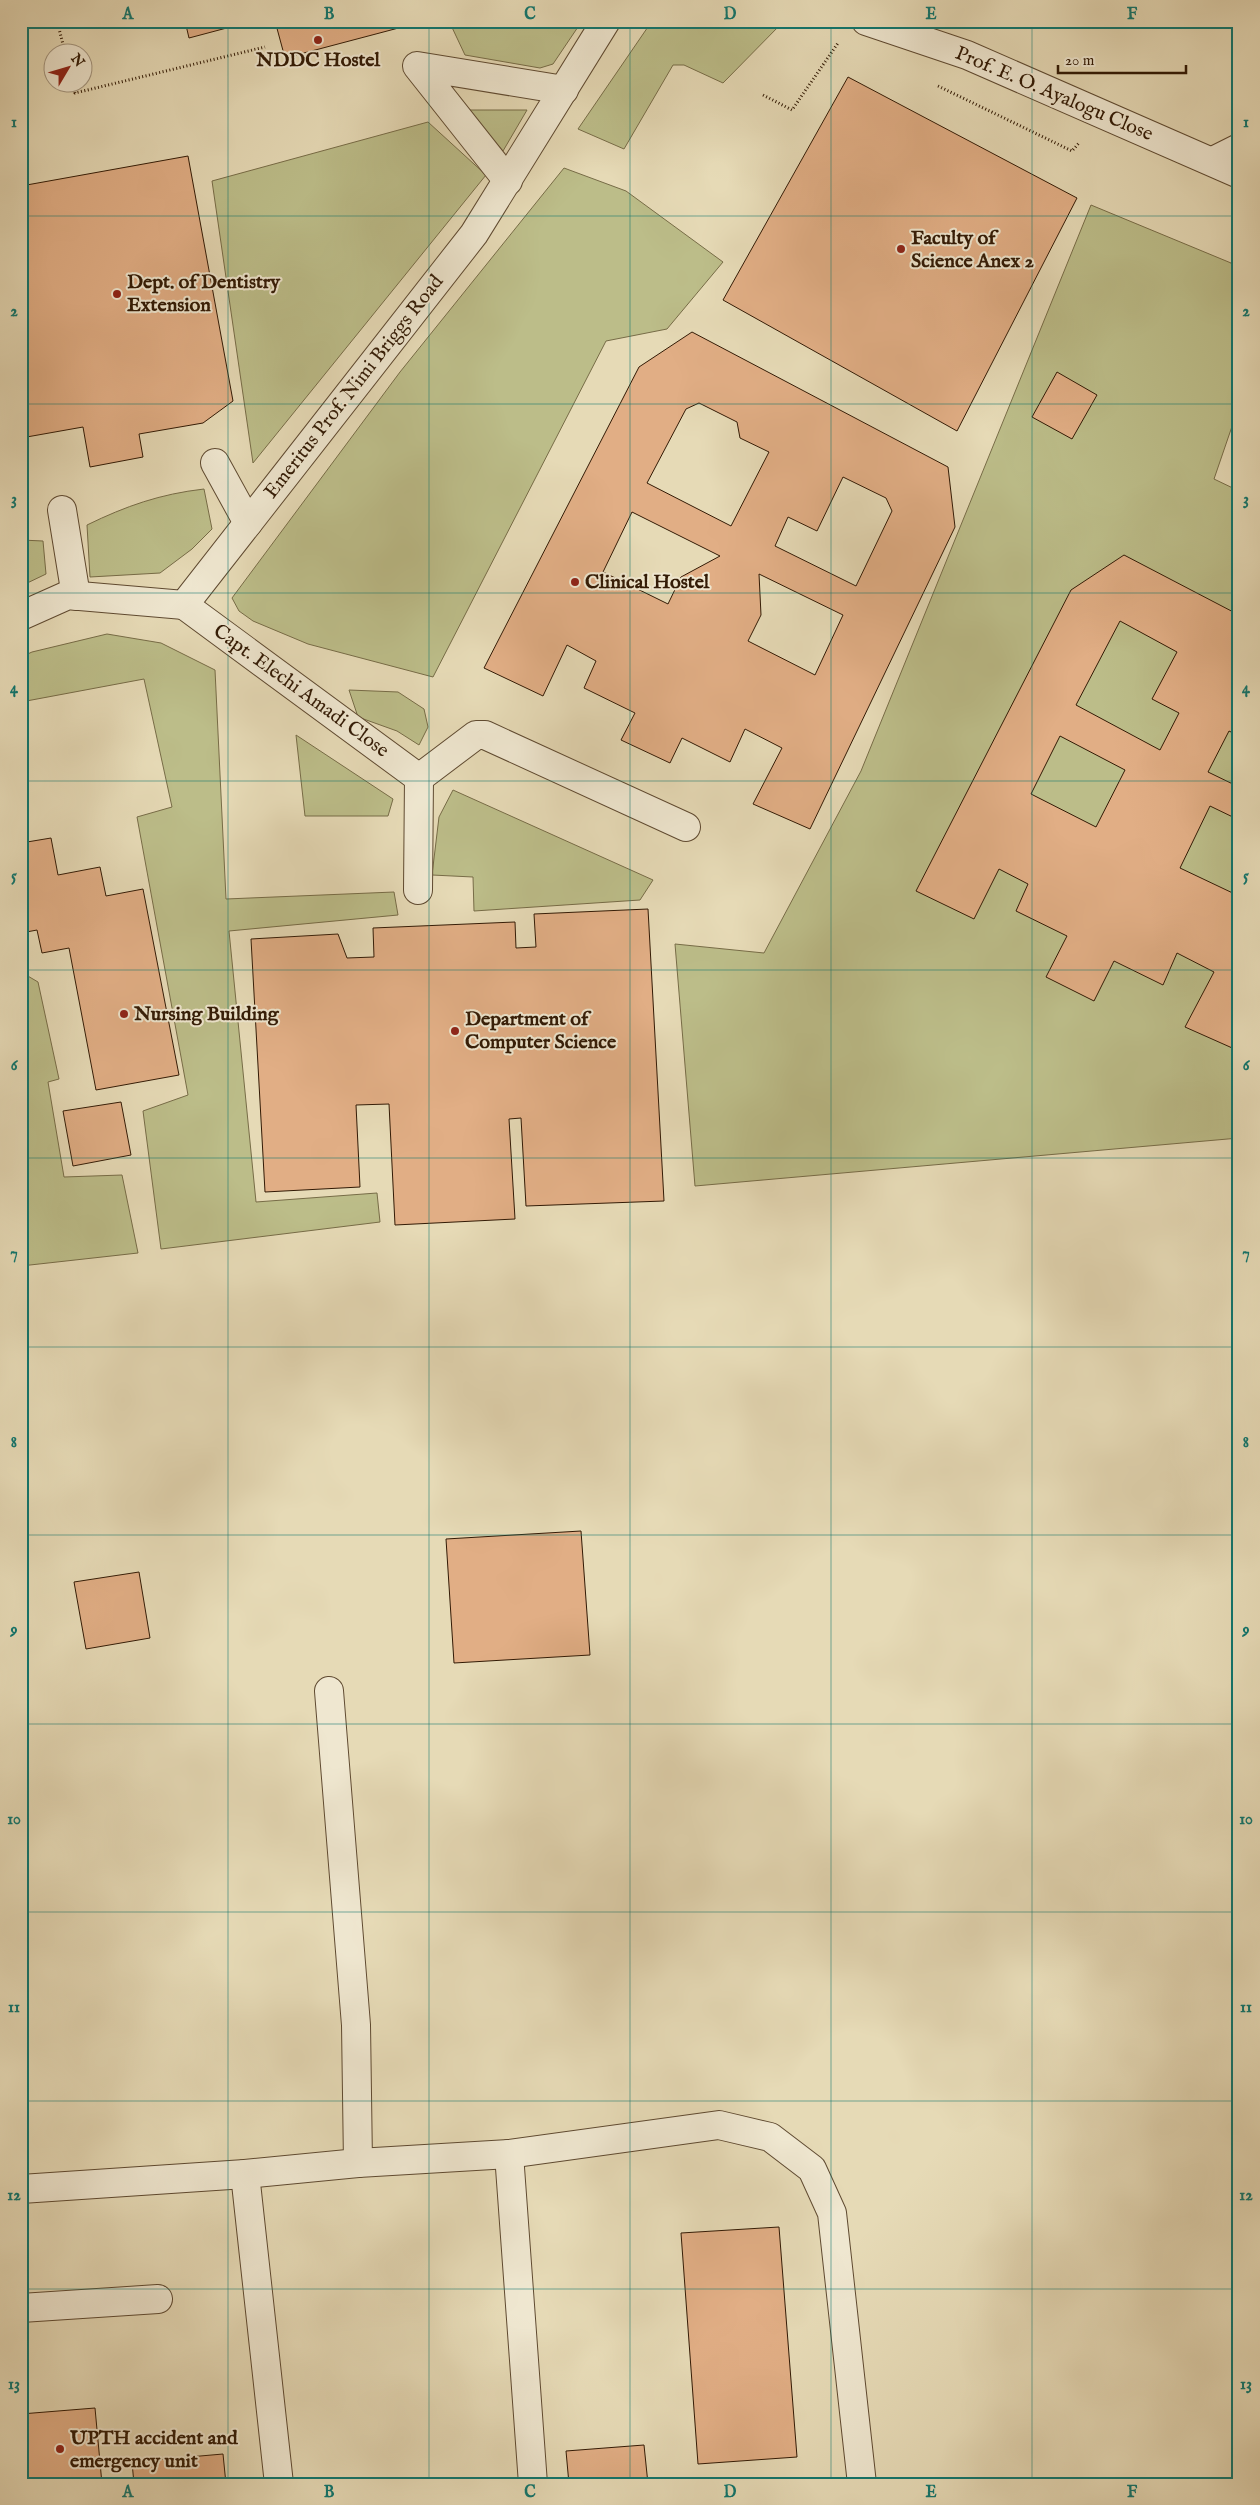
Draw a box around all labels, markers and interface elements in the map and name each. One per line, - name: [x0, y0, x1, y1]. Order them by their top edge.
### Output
- text: A: [122, 5, 135, 25]
- text: B: [324, 5, 335, 25]
- text: C: [524, 5, 536, 25]
- text: D: [724, 5, 737, 25]
- text: E: [925, 5, 937, 25]
- text: F: [1127, 5, 1138, 25]
- marker: NDDC Hostel: [312, 34, 324, 46]
- street label: Prof. E. O. Ayalogu Close: [951, 41, 1157, 147]
- north arrow: [42, 42, 92, 92]
- scale bar: [1058, 42, 1185, 74]
- place label: NDDC Hostel: [255, 48, 381, 73]
- text: N: [66, 50, 88, 71]
- text: 20 m: [1065, 51, 1095, 70]
- text: 1: [11, 113, 17, 133]
- text: 1: [1243, 113, 1249, 133]
- place label: Faculty of Science Anex 2: [911, 226, 1035, 274]
- marker: Faculty of Science Anex 2: [895, 243, 907, 255]
- place label: Dept. of Dentistry Extension: [127, 270, 281, 318]
- street label: Emeritus Prof. Nimi Briggs Road: [259, 270, 449, 504]
- marker: Dept. of Dentistry Extension: [111, 288, 123, 300]
- text: 2: [10, 302, 18, 322]
- text: 2: [1242, 302, 1250, 322]
- text: 3: [11, 490, 17, 510]
- text: 3: [1243, 490, 1249, 510]
- place label: Clinical Hostel: [585, 570, 710, 595]
- marker: Clinical Hostel: [569, 576, 581, 588]
- street label: Capt. Elechi Amadi Close: [208, 619, 394, 763]
- text: 4: [10, 679, 19, 699]
- text: 4: [1242, 679, 1251, 699]
- text: 5: [11, 867, 17, 887]
- text: 5: [1243, 867, 1249, 887]
- place label: Nursing Building: [133, 1002, 280, 1027]
- place label: Department of Computer Science: [465, 1007, 617, 1055]
- marker: Nursing Building: [118, 1008, 130, 1020]
- marker: Department of Computer Science: [449, 1025, 461, 1037]
- text: 6: [11, 1056, 19, 1076]
- text: 6: [1243, 1056, 1251, 1076]
- text: 7: [10, 1244, 18, 1264]
- text: 7: [1242, 1244, 1250, 1264]
- text: 8: [11, 1433, 17, 1453]
- text: 8: [1243, 1433, 1249, 1453]
- text: 9: [10, 1621, 18, 1641]
- text: 9: [1242, 1621, 1250, 1641]
- text: 10: [7, 1810, 21, 1830]
- text: 10: [1239, 1810, 1253, 1830]
- text: 11: [8, 1998, 20, 2018]
- text: 11: [1240, 1998, 1252, 2018]
- text: 12: [7, 2186, 21, 2206]
- text: 12: [1239, 2186, 1253, 2206]
- text: 13: [8, 2375, 20, 2395]
- text: 13: [1240, 2375, 1252, 2395]
- place label: UPTH accident and emergency unit: [69, 2426, 239, 2474]
- marker: UPTH accident and emergency unit: [54, 2443, 66, 2455]
- text: A: [122, 2483, 135, 2503]
- text: B: [324, 2483, 335, 2503]
- text: C: [524, 2483, 536, 2503]
- text: D: [724, 2483, 737, 2503]
- text: E: [925, 2483, 937, 2503]
- text: F: [1127, 2483, 1138, 2503]

